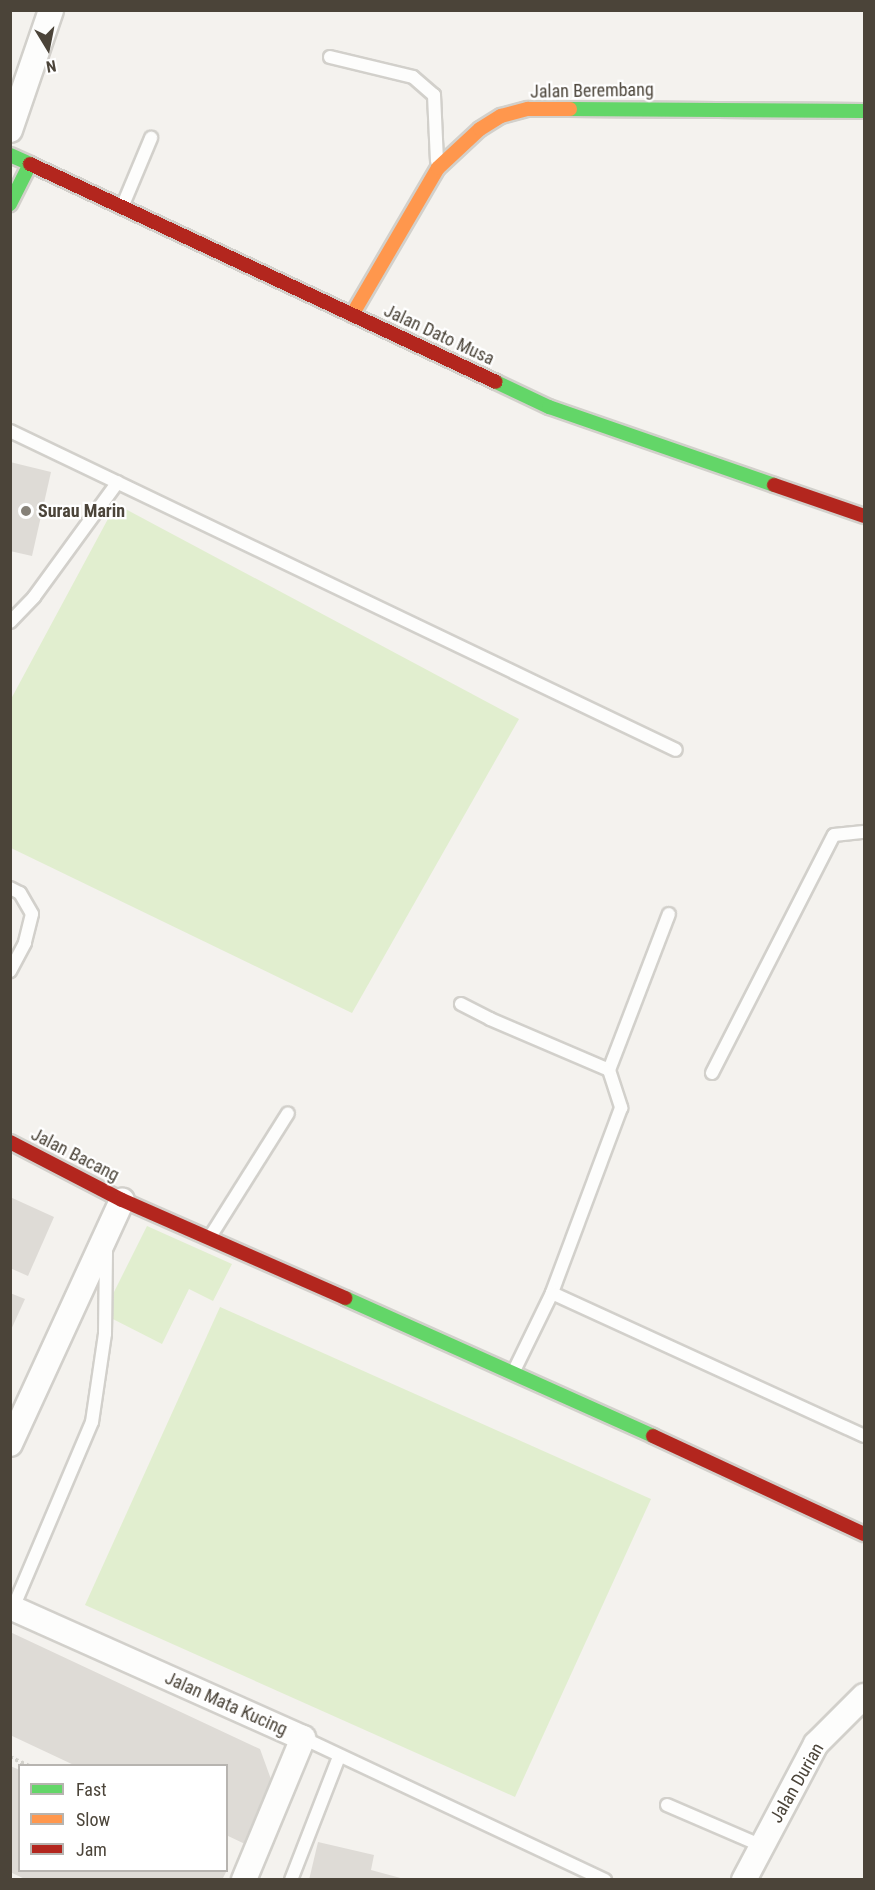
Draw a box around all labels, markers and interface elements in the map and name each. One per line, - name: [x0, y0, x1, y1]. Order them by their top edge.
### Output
- north arrow: [18, 18, 78, 78]
- text: N: [45, 56, 58, 76]
- street label: Jalan Berembang: [530, 79, 654, 103]
- street label: Jalan Dato Musa: [380, 300, 498, 370]
- place label: Surau Marin: [38, 500, 125, 522]
- marker: Surau Marin: [19, 504, 33, 518]
- street label: Jalan Bacang: [27, 1124, 123, 1186]
- street label: Jalan Mata Kucing: [162, 1667, 290, 1741]
- street label: Jalan Durian: [765, 1739, 829, 1827]
- legend: [18, 1764, 228, 1872]
- text: Fast: [76, 1779, 107, 1800]
- text: Slow: [76, 1809, 110, 1830]
- text: Jam: [76, 1839, 107, 1860]

